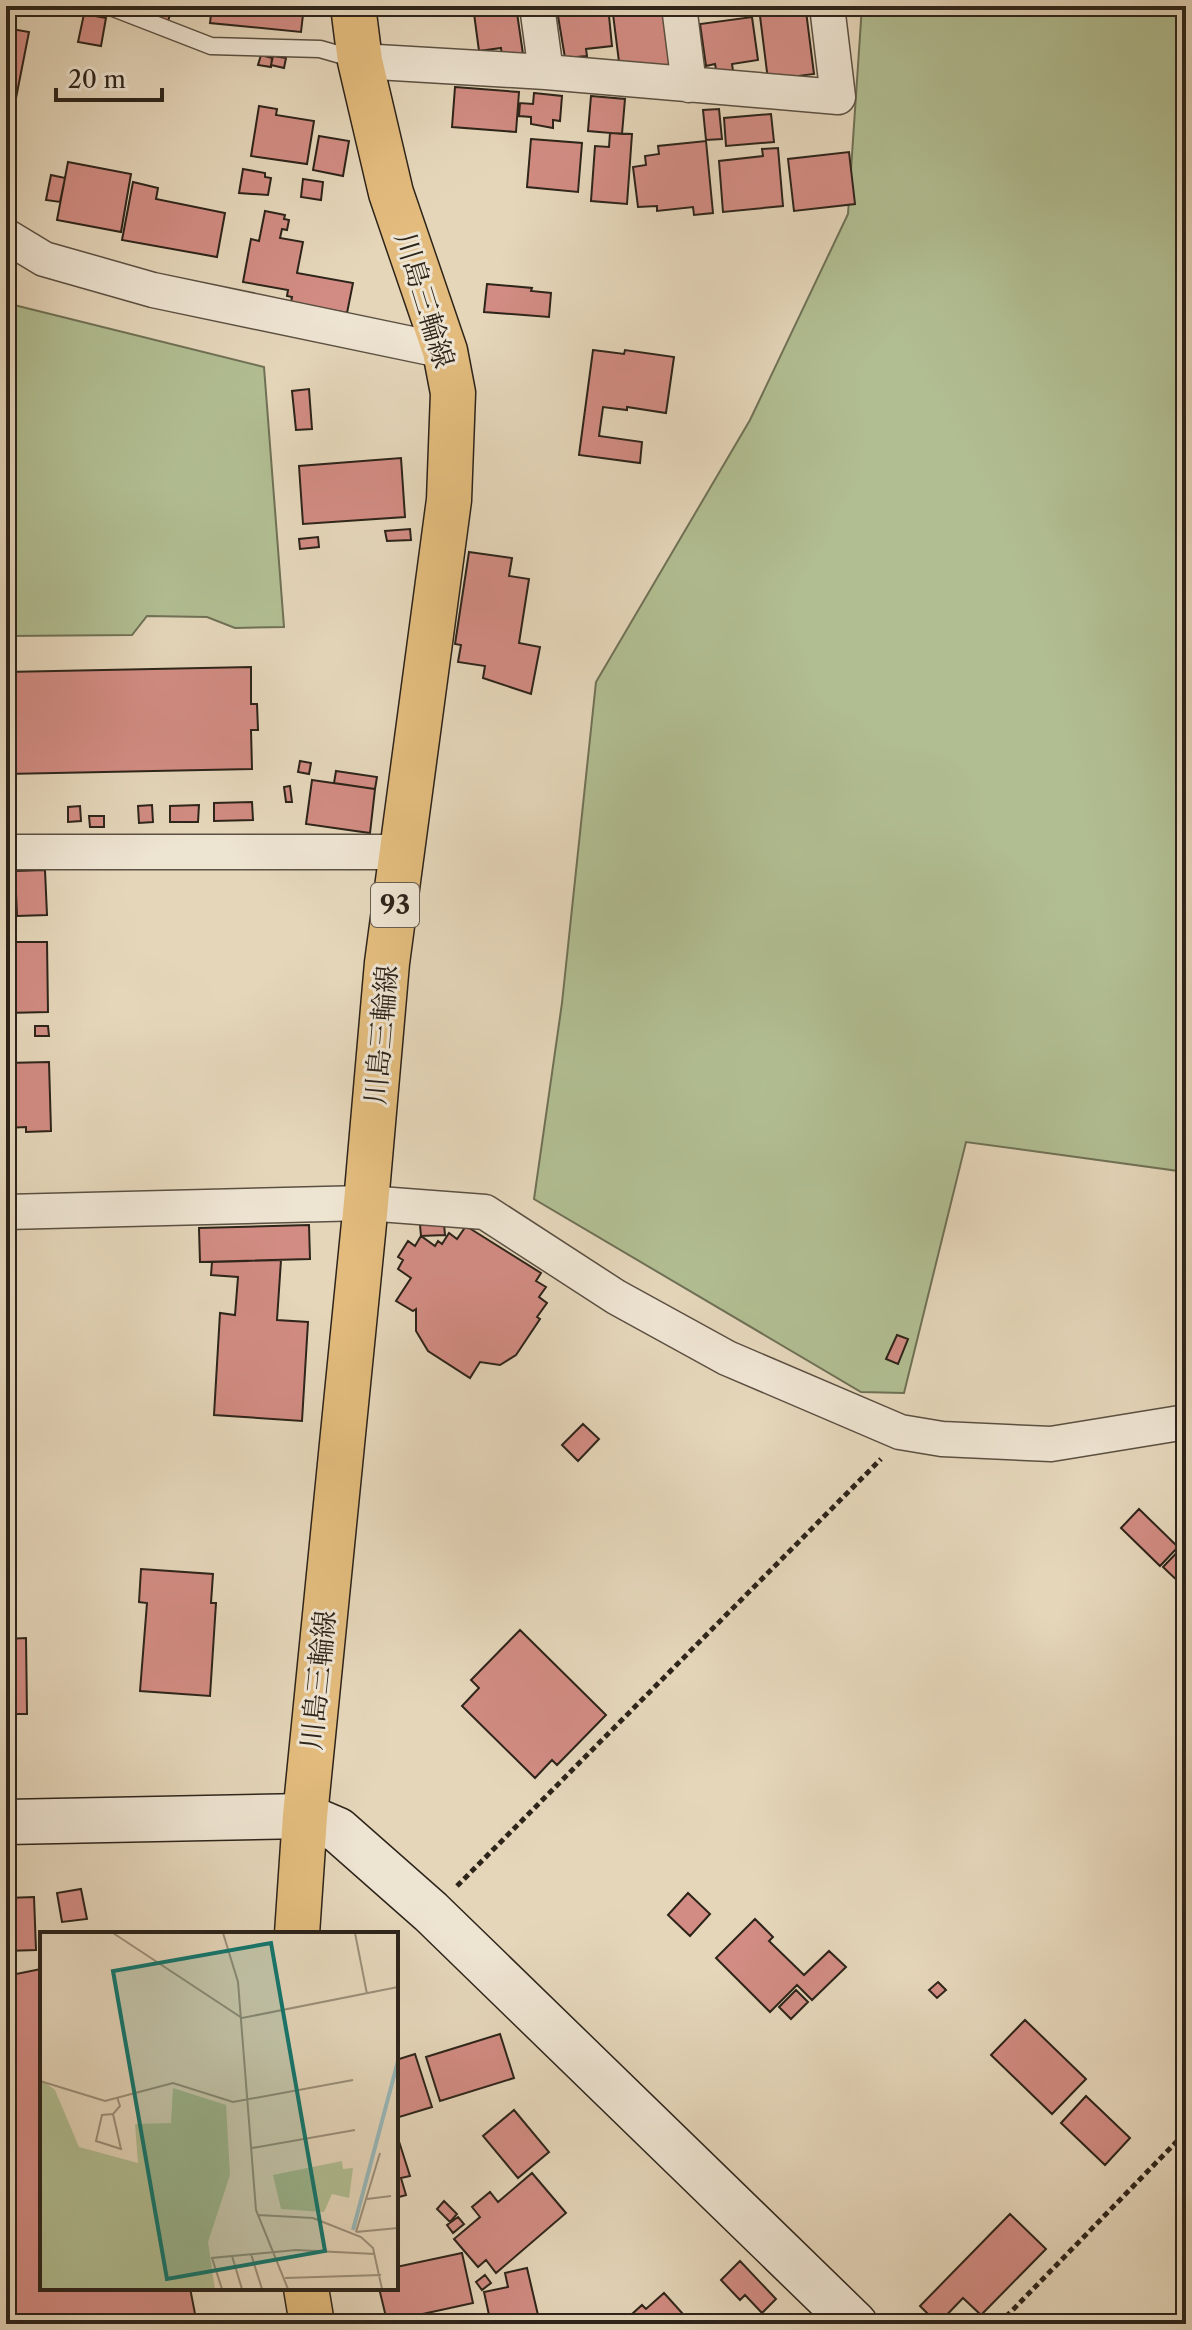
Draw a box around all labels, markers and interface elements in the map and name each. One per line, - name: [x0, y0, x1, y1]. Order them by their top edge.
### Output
- scale bar: [56, 52, 162, 102]
- text: 20 m: [68, 65, 126, 94]
- street label: 川島三輪線: [388, 228, 462, 372]
- road number: 93: [371, 883, 419, 927]
- street label: 川島三輪線: [358, 964, 404, 1106]
- street label: 川島三輪線: [294, 1609, 342, 1751]
- inset map: [40, 1932, 398, 2290]

